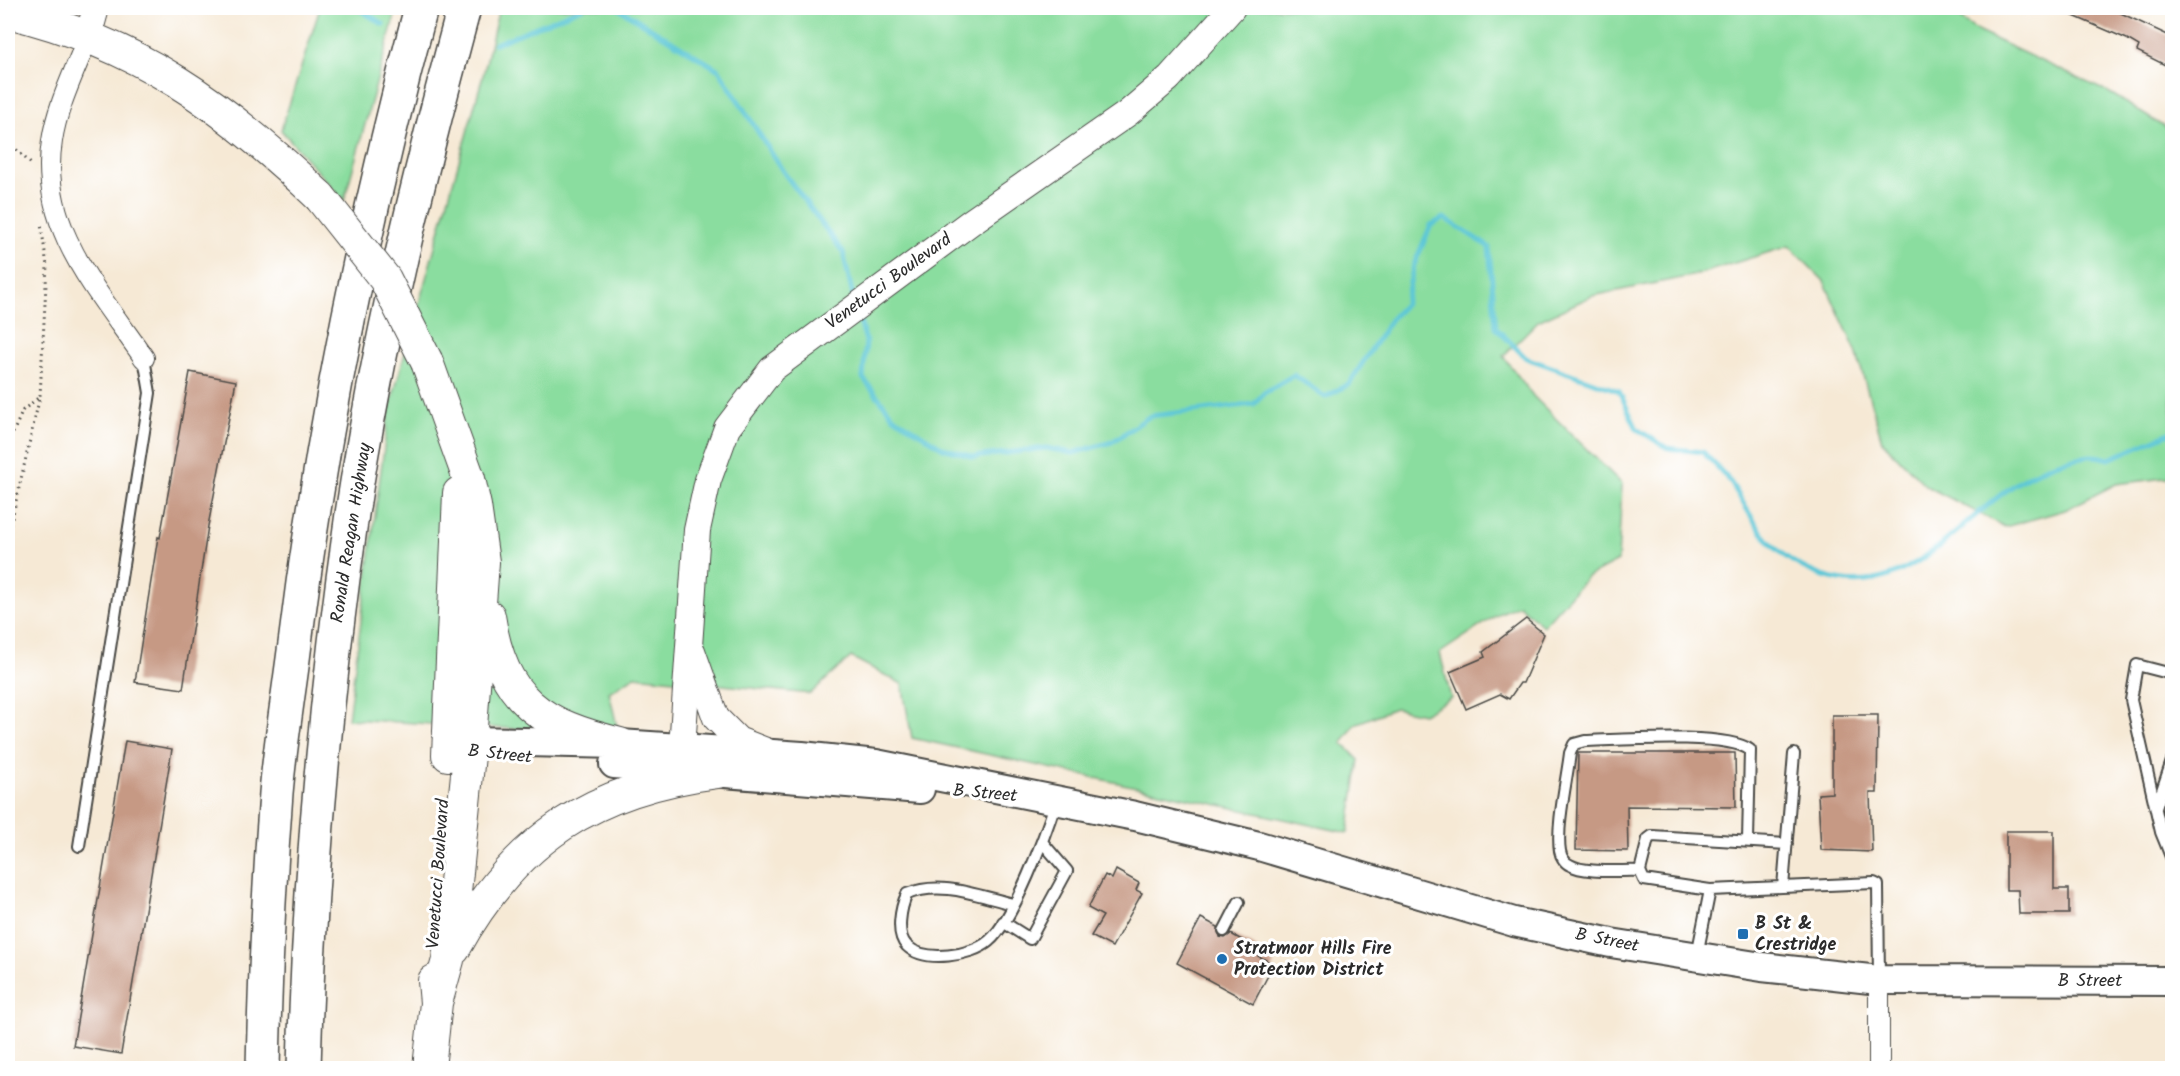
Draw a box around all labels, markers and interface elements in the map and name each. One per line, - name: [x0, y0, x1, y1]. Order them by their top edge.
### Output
- street label: Venetucci Boulevard: [820, 226, 959, 338]
- street label: Ronald Reagan Highway: [323, 440, 381, 625]
- street label: B Street: [466, 737, 535, 773]
- street label: B Street: [952, 777, 1019, 811]
- street label: Venetucci Boulevard: [419, 797, 459, 950]
- place label: B St & Crestridge: [1755, 910, 1836, 960]
- street label: B Street: [1573, 921, 1642, 962]
- marker: B St & Crestridge: [1736, 927, 1750, 941]
- place label: Stratmoor Hills Fire Protection District: [1234, 935, 1392, 985]
- marker: Stratmoor Hills Fire Protection District: [1215, 952, 1229, 966]
- street label: B Street: [2058, 967, 2123, 996]

